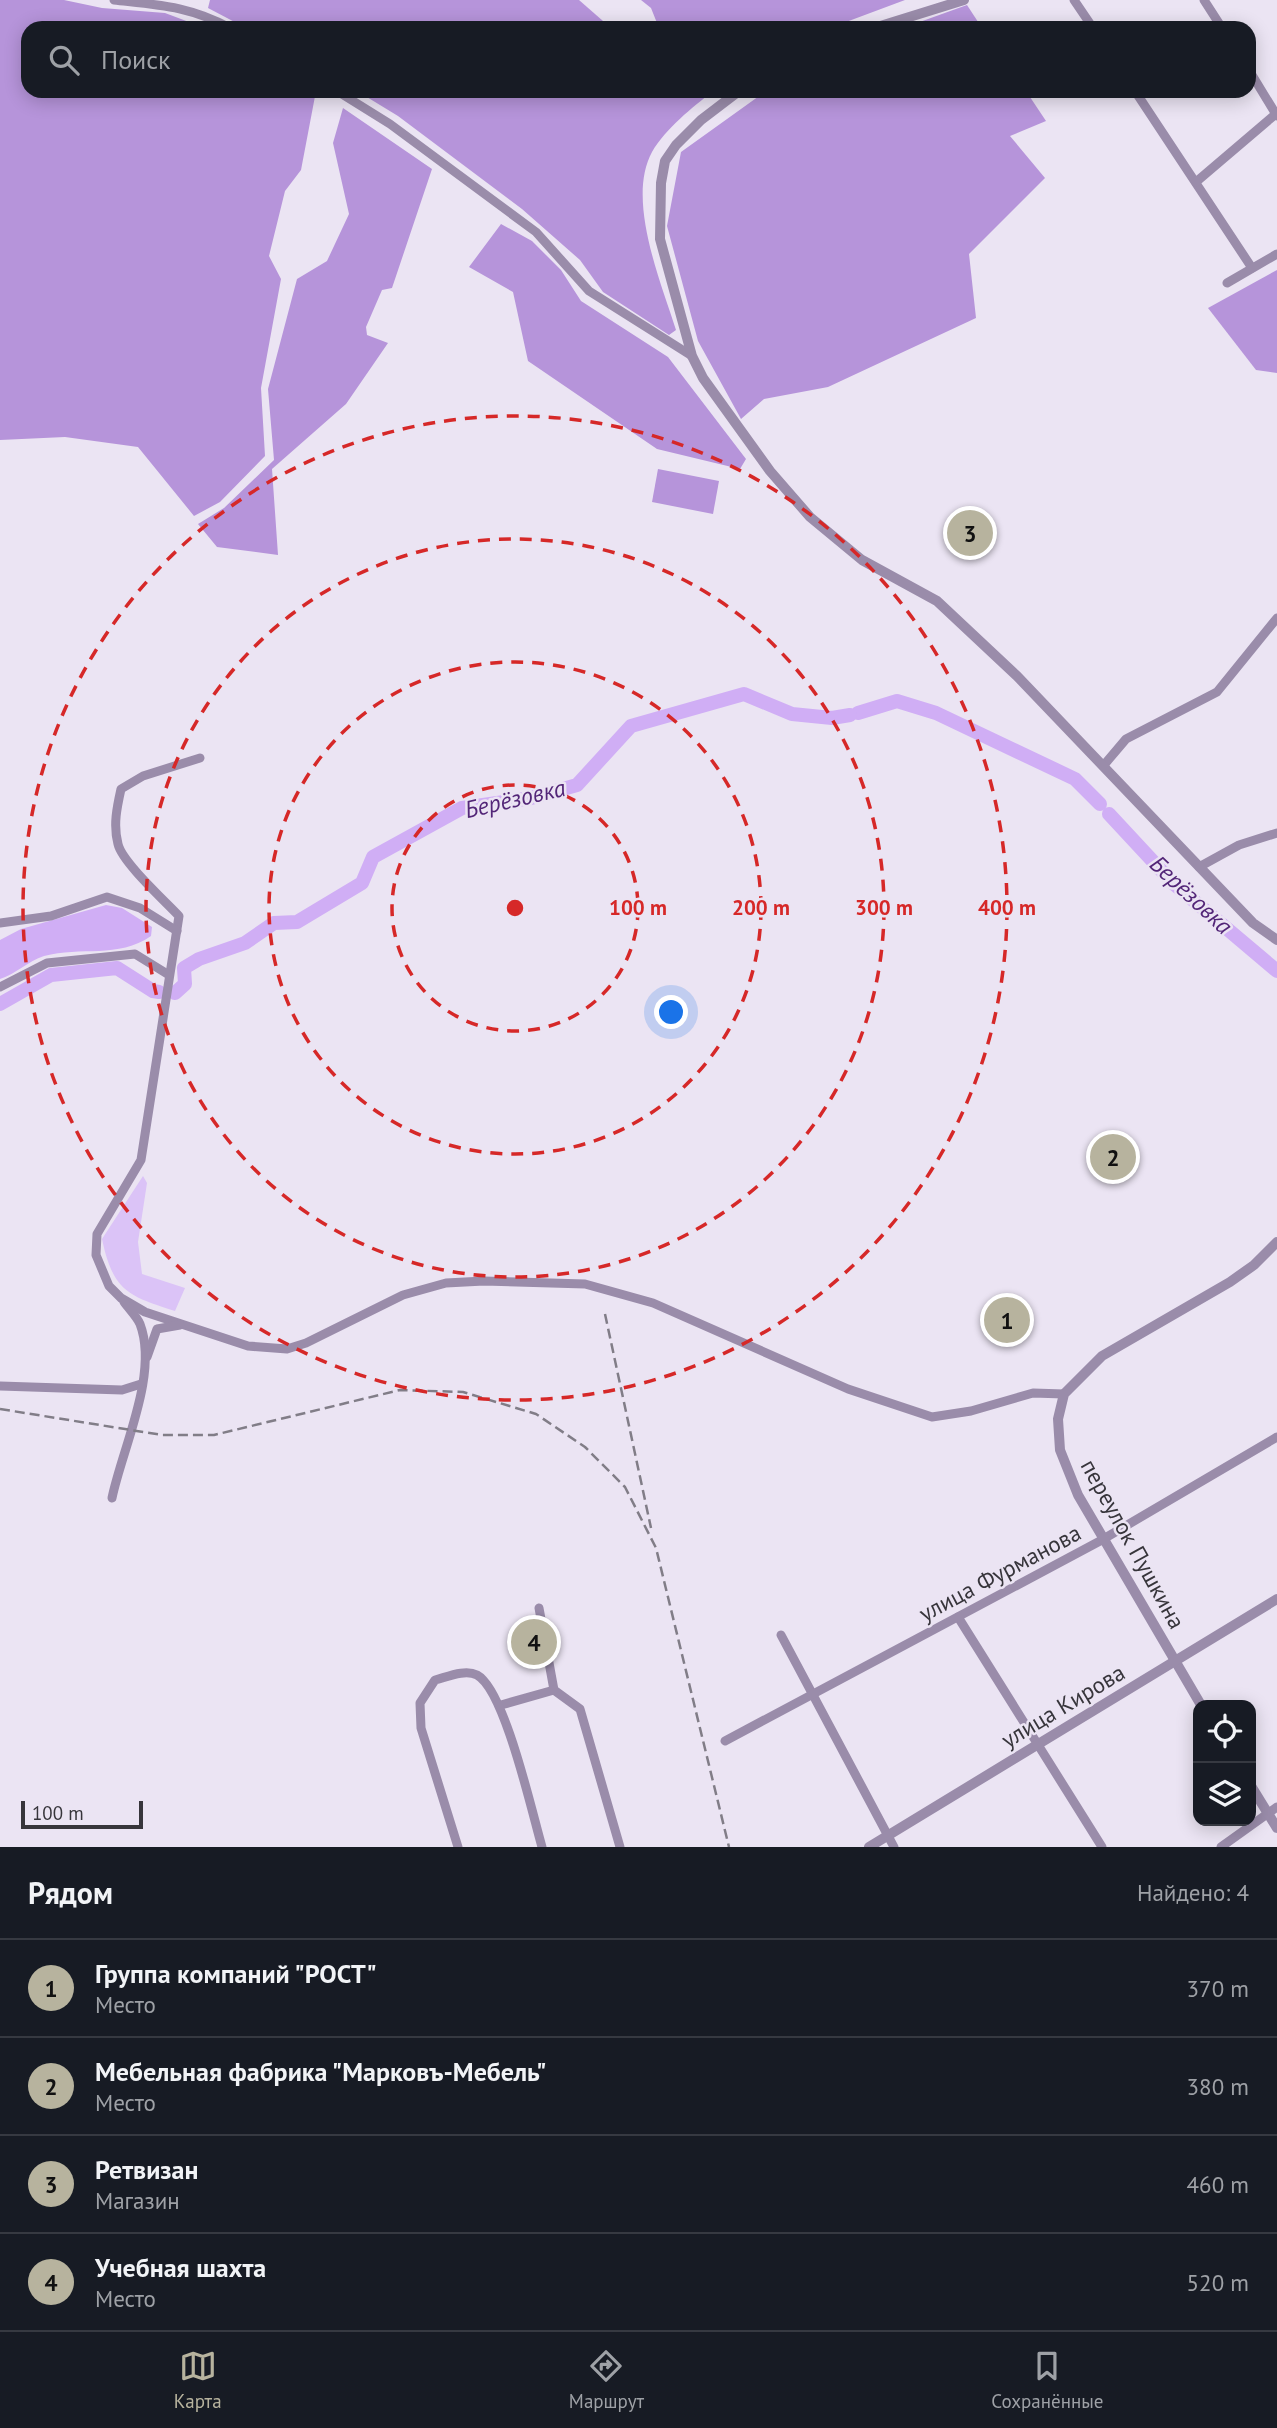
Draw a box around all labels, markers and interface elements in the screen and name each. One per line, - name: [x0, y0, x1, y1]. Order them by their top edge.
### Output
- search box: [21, 21, 1256, 98]
- icon: search: [45, 41, 83, 79]
- text: Поиск: [101, 43, 170, 76]
- pin: 3: [947, 507, 993, 559]
- water label: Берёзовка: [462, 772, 568, 825]
- water label: Берёзовка: [1143, 848, 1239, 941]
- text: 100 m: [609, 894, 667, 921]
- text: 200 m: [732, 894, 790, 921]
- text: 300 m: [855, 894, 913, 921]
- text: 400 m: [978, 894, 1036, 921]
- centre of rings: [503, 896, 527, 920]
- your location: [654, 995, 688, 1029]
- pin: 2: [1090, 1131, 1136, 1183]
- pin: 1: [984, 1294, 1030, 1346]
- street label: переулок Пушкина: [1075, 1454, 1192, 1634]
- street label: улица Фурманова: [914, 1518, 1086, 1627]
- pin: 4: [511, 1616, 557, 1668]
- street label: улица Кирова: [996, 1657, 1130, 1754]
- map controls: [1193, 1700, 1256, 1826]
- button: locate: [1193, 1700, 1256, 1763]
- button: layers: [1193, 1763, 1256, 1826]
- scale bar: [21, 1798, 144, 1830]
- text: 100 m: [32, 1801, 84, 1825]
- text: Рядом: [28, 1873, 113, 1912]
- text: Найдено: 4: [1137, 1878, 1249, 1907]
- text: Группа компаний "РОСТ": [95, 1957, 377, 1990]
- text: 1: [44, 1974, 58, 2003]
- text: 370 m: [1187, 1974, 1249, 2003]
- text: Место: [95, 1990, 156, 2019]
- text: Мебельная фабрика "Марковъ-Мебель": [95, 2055, 546, 2088]
- text: 2: [44, 2072, 58, 2101]
- text: 380 m: [1187, 2072, 1249, 2101]
- text: Место: [95, 2088, 156, 2117]
- text: Ретвизан: [95, 2153, 198, 2186]
- text: 3: [44, 2170, 58, 2199]
- text: 460 m: [1187, 2170, 1249, 2199]
- text: Магазин: [95, 2186, 180, 2215]
- text: Учебная шахта: [95, 2251, 266, 2284]
- text: 4: [44, 2268, 58, 2297]
- text: 520 m: [1187, 2268, 1249, 2297]
- text: Место: [95, 2284, 156, 2313]
- tab: Карта: [174, 2347, 222, 2413]
- tab: Маршрут: [569, 2347, 644, 2413]
- tab: Сохранённые: [991, 2347, 1103, 2413]

